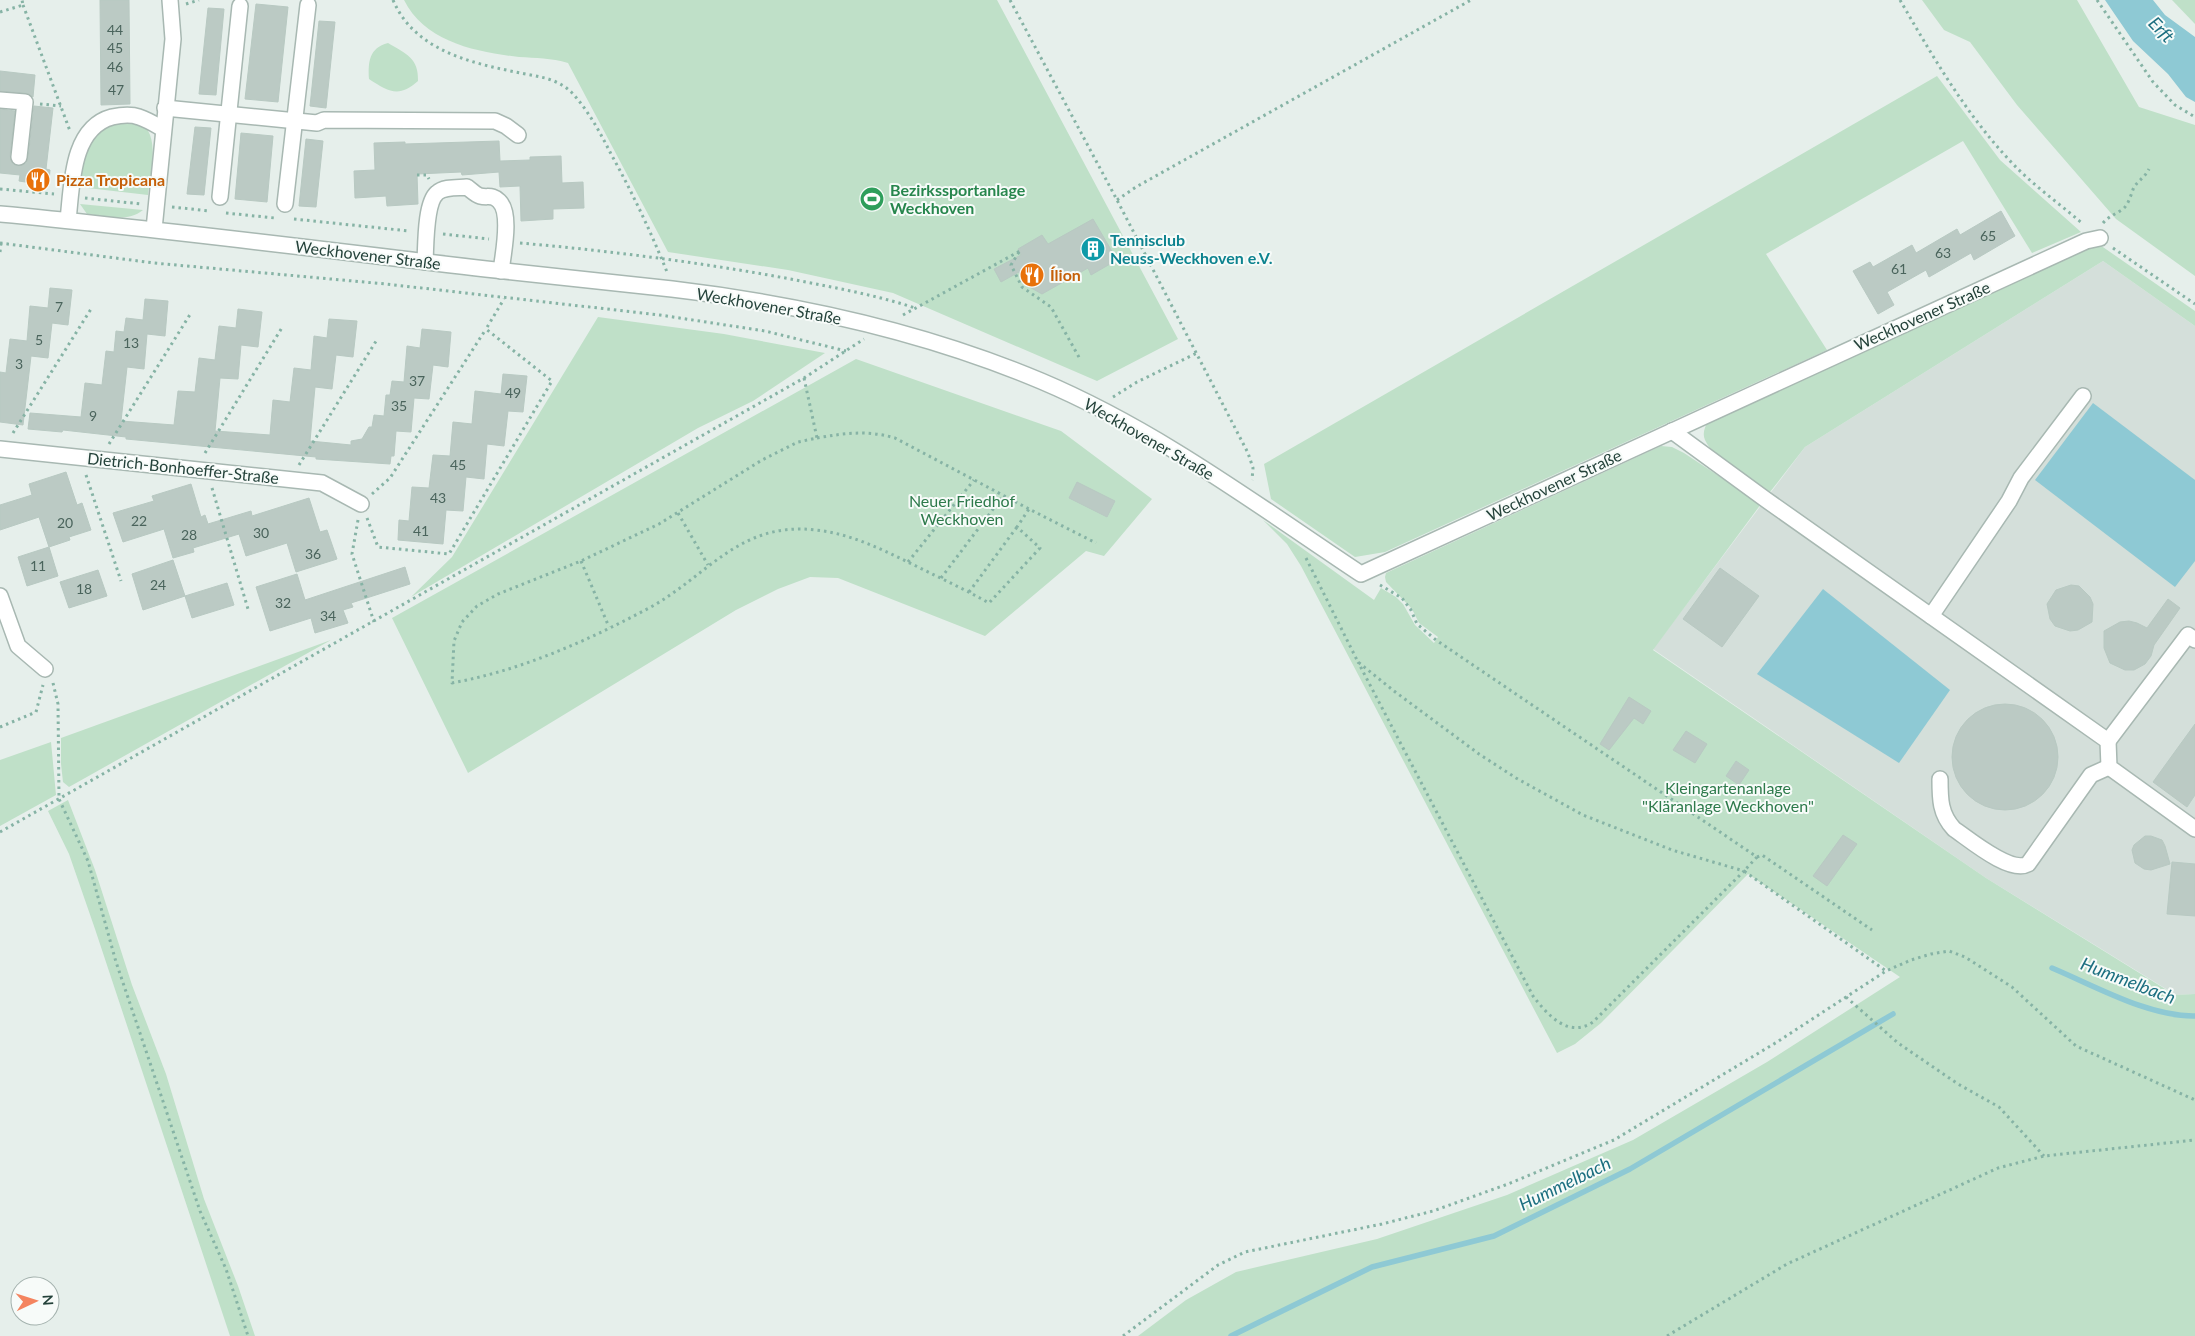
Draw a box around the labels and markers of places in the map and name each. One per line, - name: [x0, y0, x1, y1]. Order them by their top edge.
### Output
- restaurant icon: Pizza Tropicana: [25, 167, 51, 193]
- place label: Pizza Tropicana: [56, 170, 165, 189]
- place label: Bezirkssportanlage Weckhoven: [890, 180, 1026, 217]
- sports icon: Bezirkssportanlage Weckhoven: [859, 186, 885, 212]
- place label: Tennisclub Neuss-Weckhoven e.V.: [1110, 230, 1273, 267]
- building icon: Tennisclub Neuss-Weckhoven e.V.: [1080, 236, 1106, 262]
- restaurant icon: Ílion: [1019, 262, 1045, 288]
- place label: Ílion: [1050, 265, 1081, 284]

